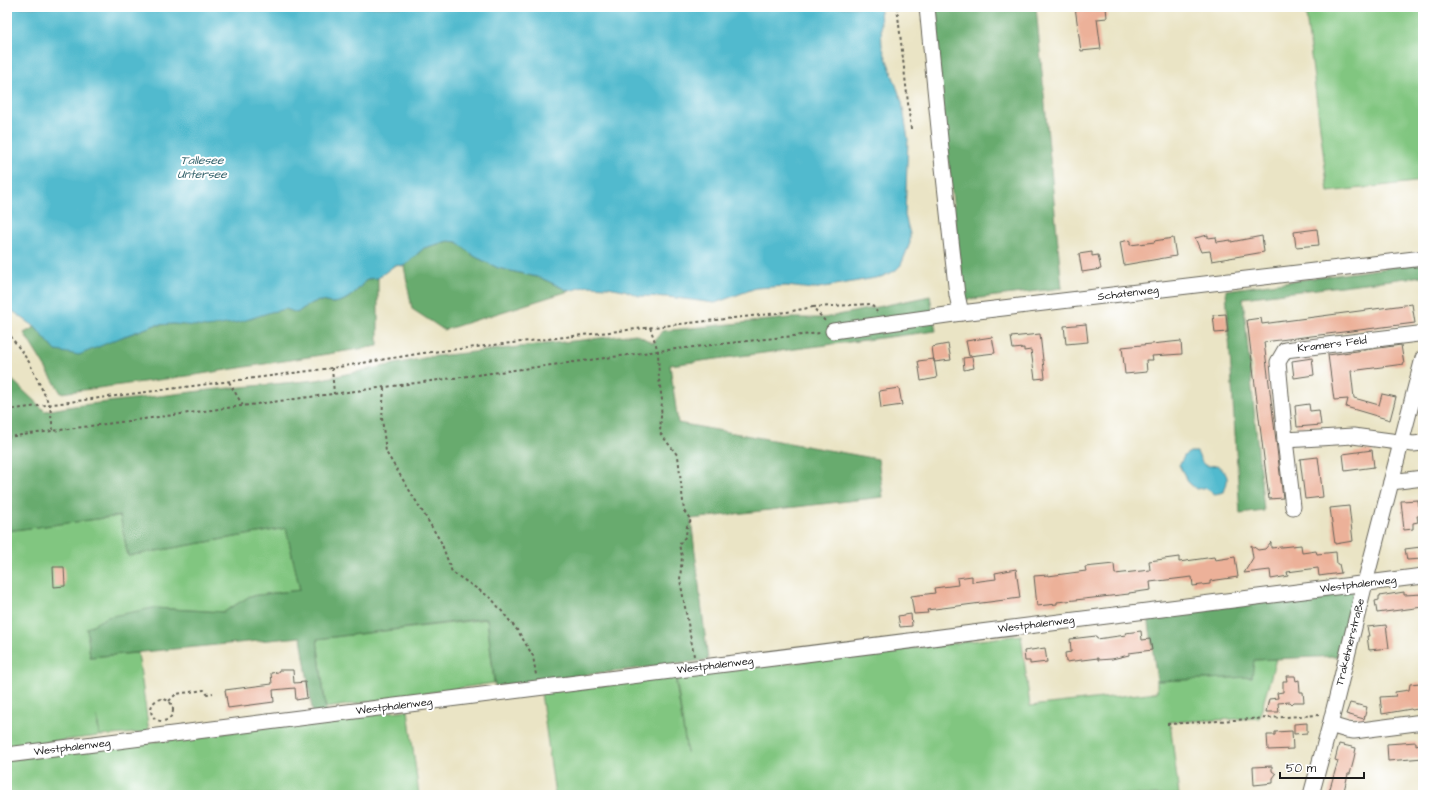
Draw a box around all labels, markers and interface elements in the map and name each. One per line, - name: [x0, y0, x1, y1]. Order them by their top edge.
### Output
- water label: Tallesee Untersee: [177, 152, 227, 183]
- street label: Schatenweg: [1097, 282, 1160, 305]
- street label: Kramers Feld: [1296, 332, 1368, 356]
- street label: Westphalenweg: [1319, 572, 1398, 597]
- street label: Trakehnerstraße: [1332, 597, 1368, 687]
- street label: Westphalenweg: [997, 612, 1076, 637]
- street label: Westphalenweg: [676, 653, 755, 678]
- street label: Westphalenweg: [355, 694, 434, 719]
- street label: Westphalenweg: [33, 735, 112, 760]
- scale bar: [1280, 754, 1364, 780]
- text: 50 m: [1286, 760, 1317, 777]

